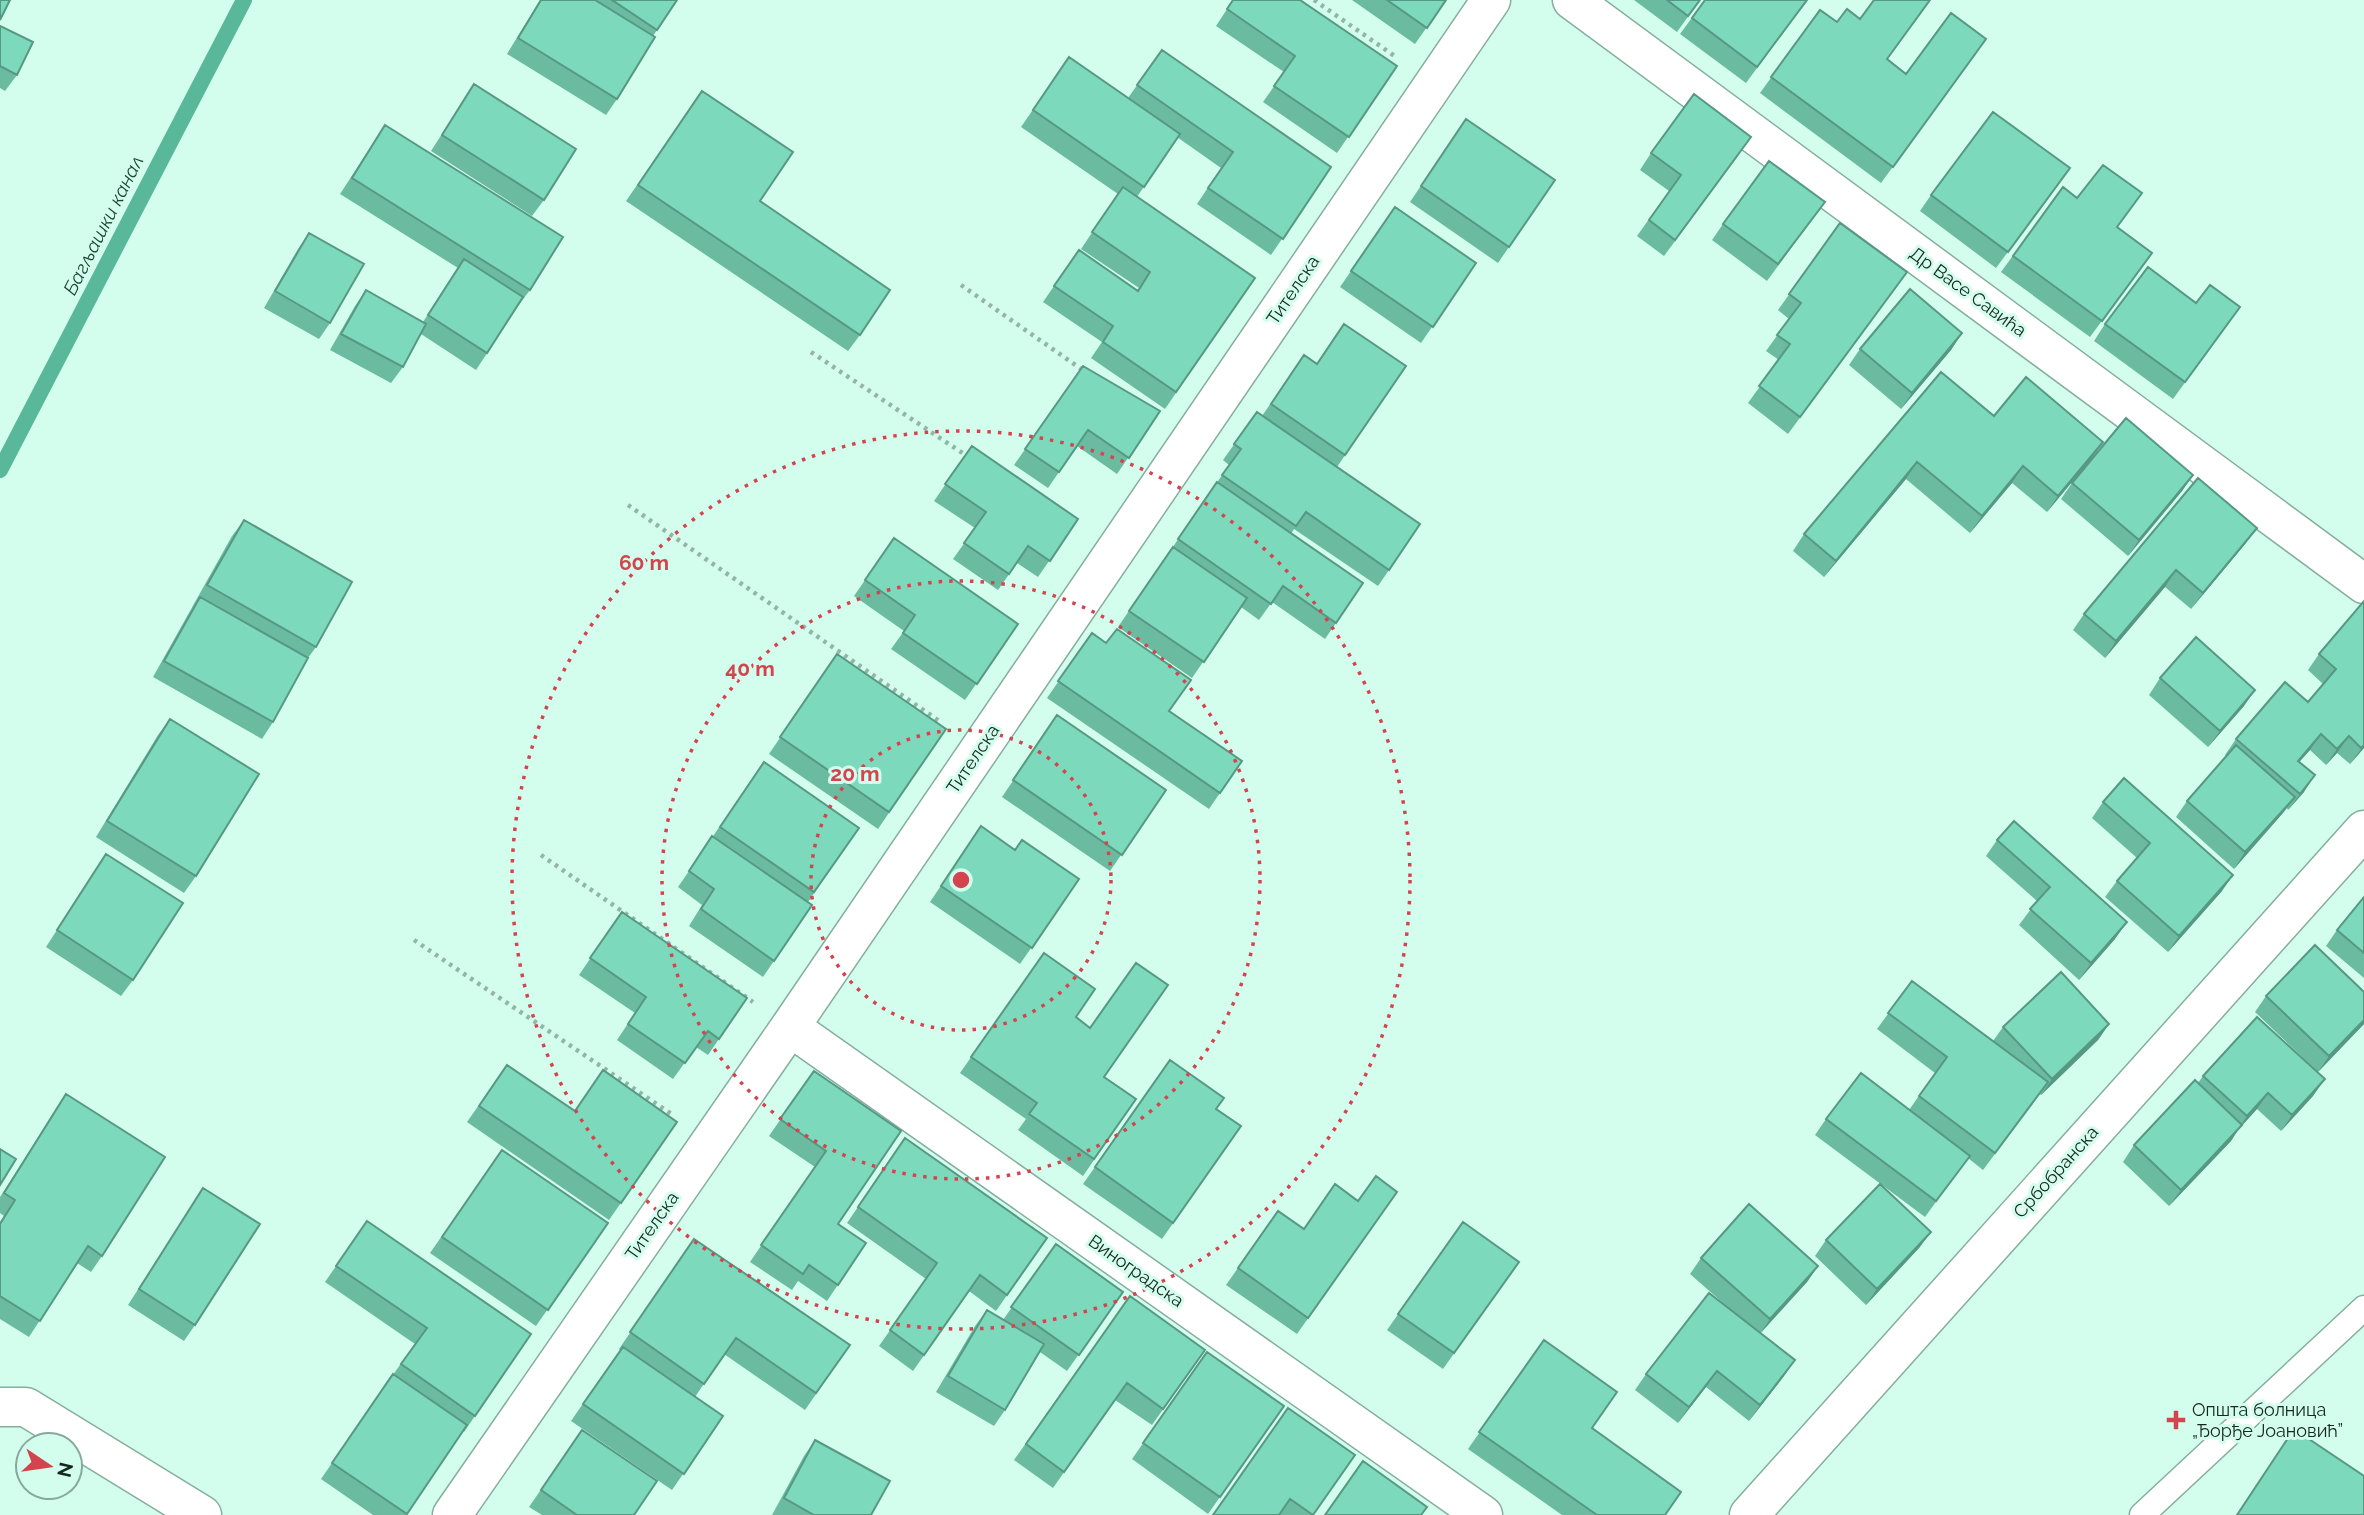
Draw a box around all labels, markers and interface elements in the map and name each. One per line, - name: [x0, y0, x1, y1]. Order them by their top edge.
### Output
- water label: Багљашки канал: [58, 152, 148, 298]
- street label: Др Васе Савића: [1906, 242, 2031, 341]
- street label: Тителска: [1262, 251, 1323, 328]
- text: 60 m: [619, 550, 669, 575]
- text: 40 m: [725, 656, 775, 681]
- street label: Тителска: [942, 720, 1003, 797]
- text: 20 m: [830, 761, 880, 786]
- centre of rings: [949, 868, 973, 892]
- street label: Србобранска: [2009, 1121, 2102, 1222]
- street label: Тителска: [620, 1188, 683, 1264]
- street label: Виноградска: [1085, 1230, 1188, 1311]
- place label: Општа болница „Ђорђе Јоановић”: [2192, 1399, 2343, 1441]
- marker: Општа болница „Ђорђе Јоановић”: [2166, 1410, 2186, 1430]
- north arrow: [14, 1431, 84, 1501]
- text: N: [53, 1460, 78, 1479]

